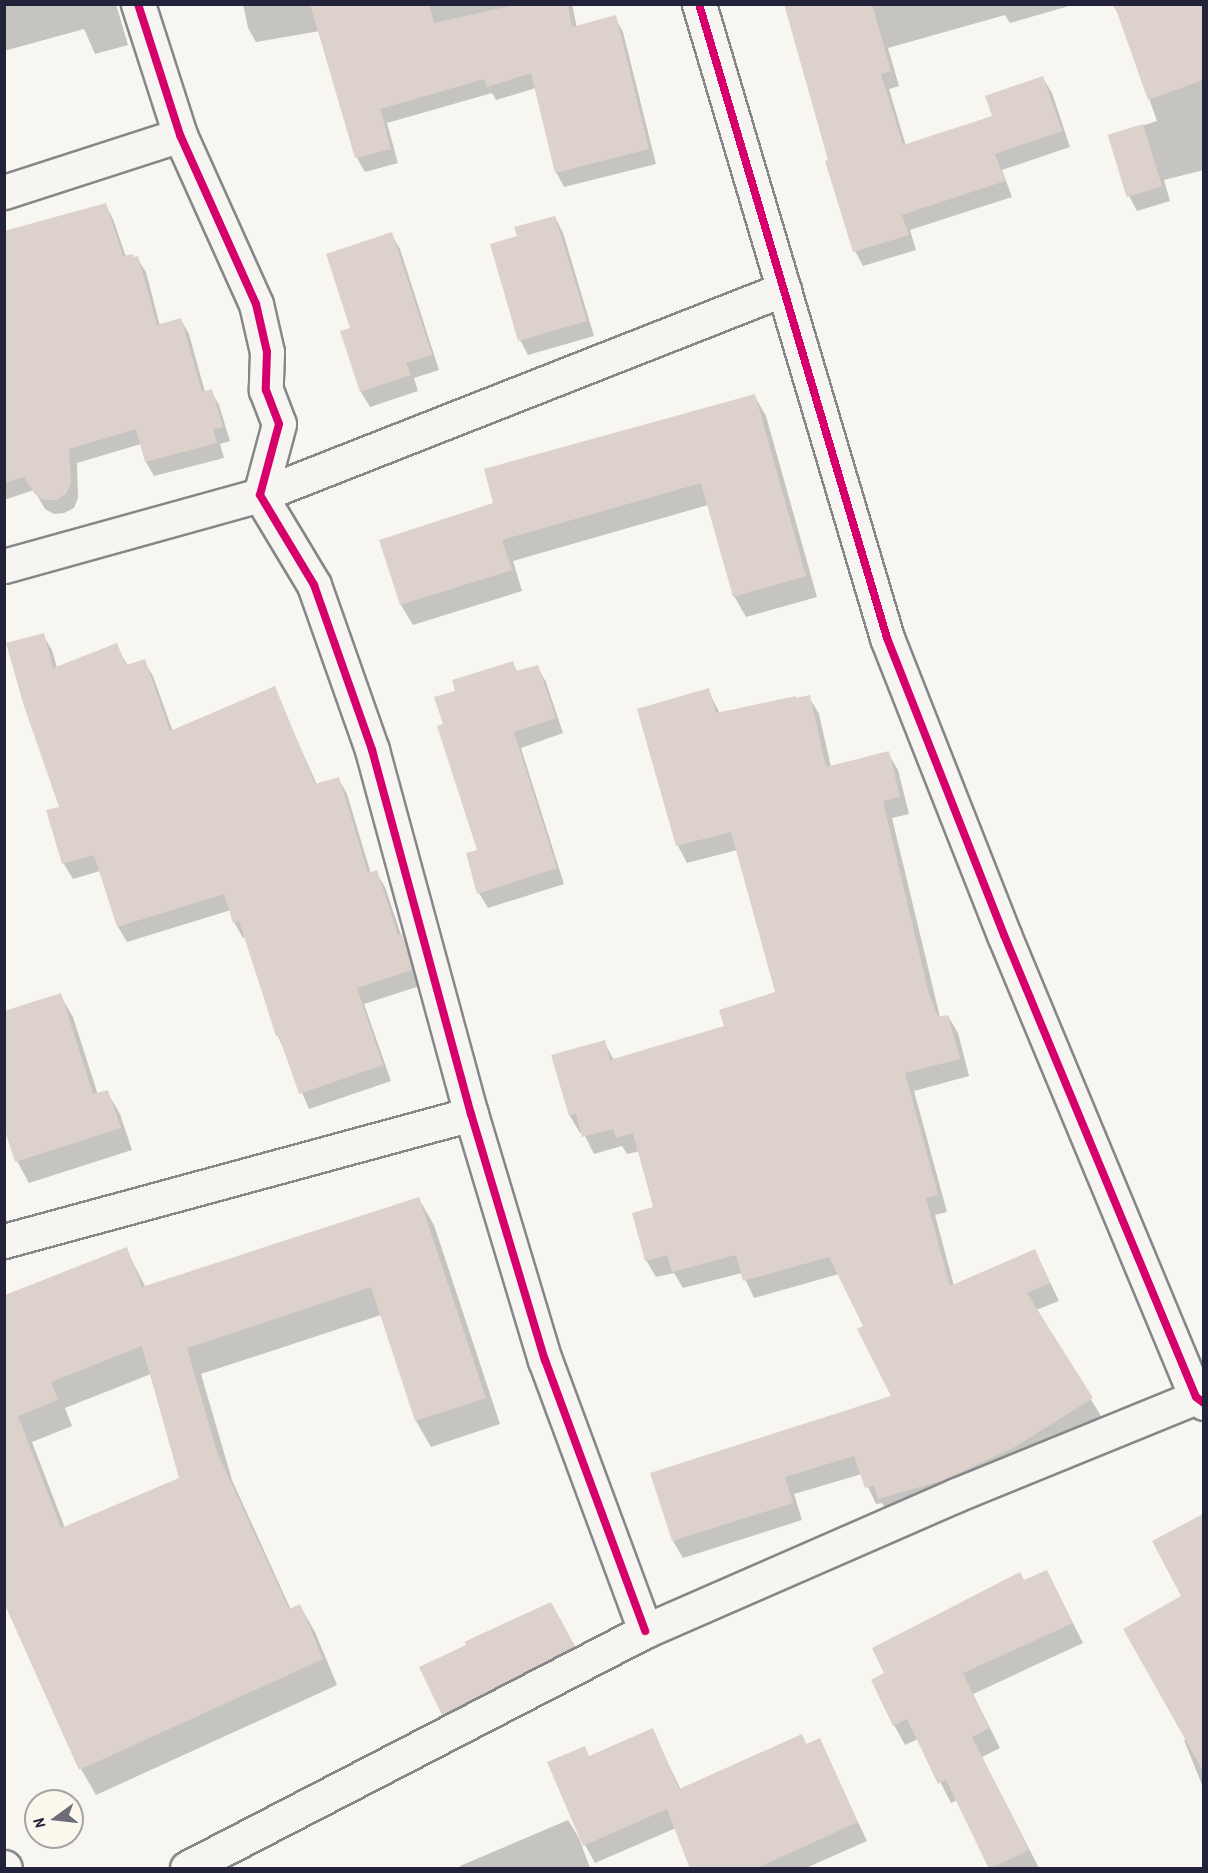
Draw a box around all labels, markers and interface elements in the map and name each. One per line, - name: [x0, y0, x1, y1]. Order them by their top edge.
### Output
- north arrow: [24, 1789, 84, 1849]
- text: N: [27, 1816, 50, 1830]

